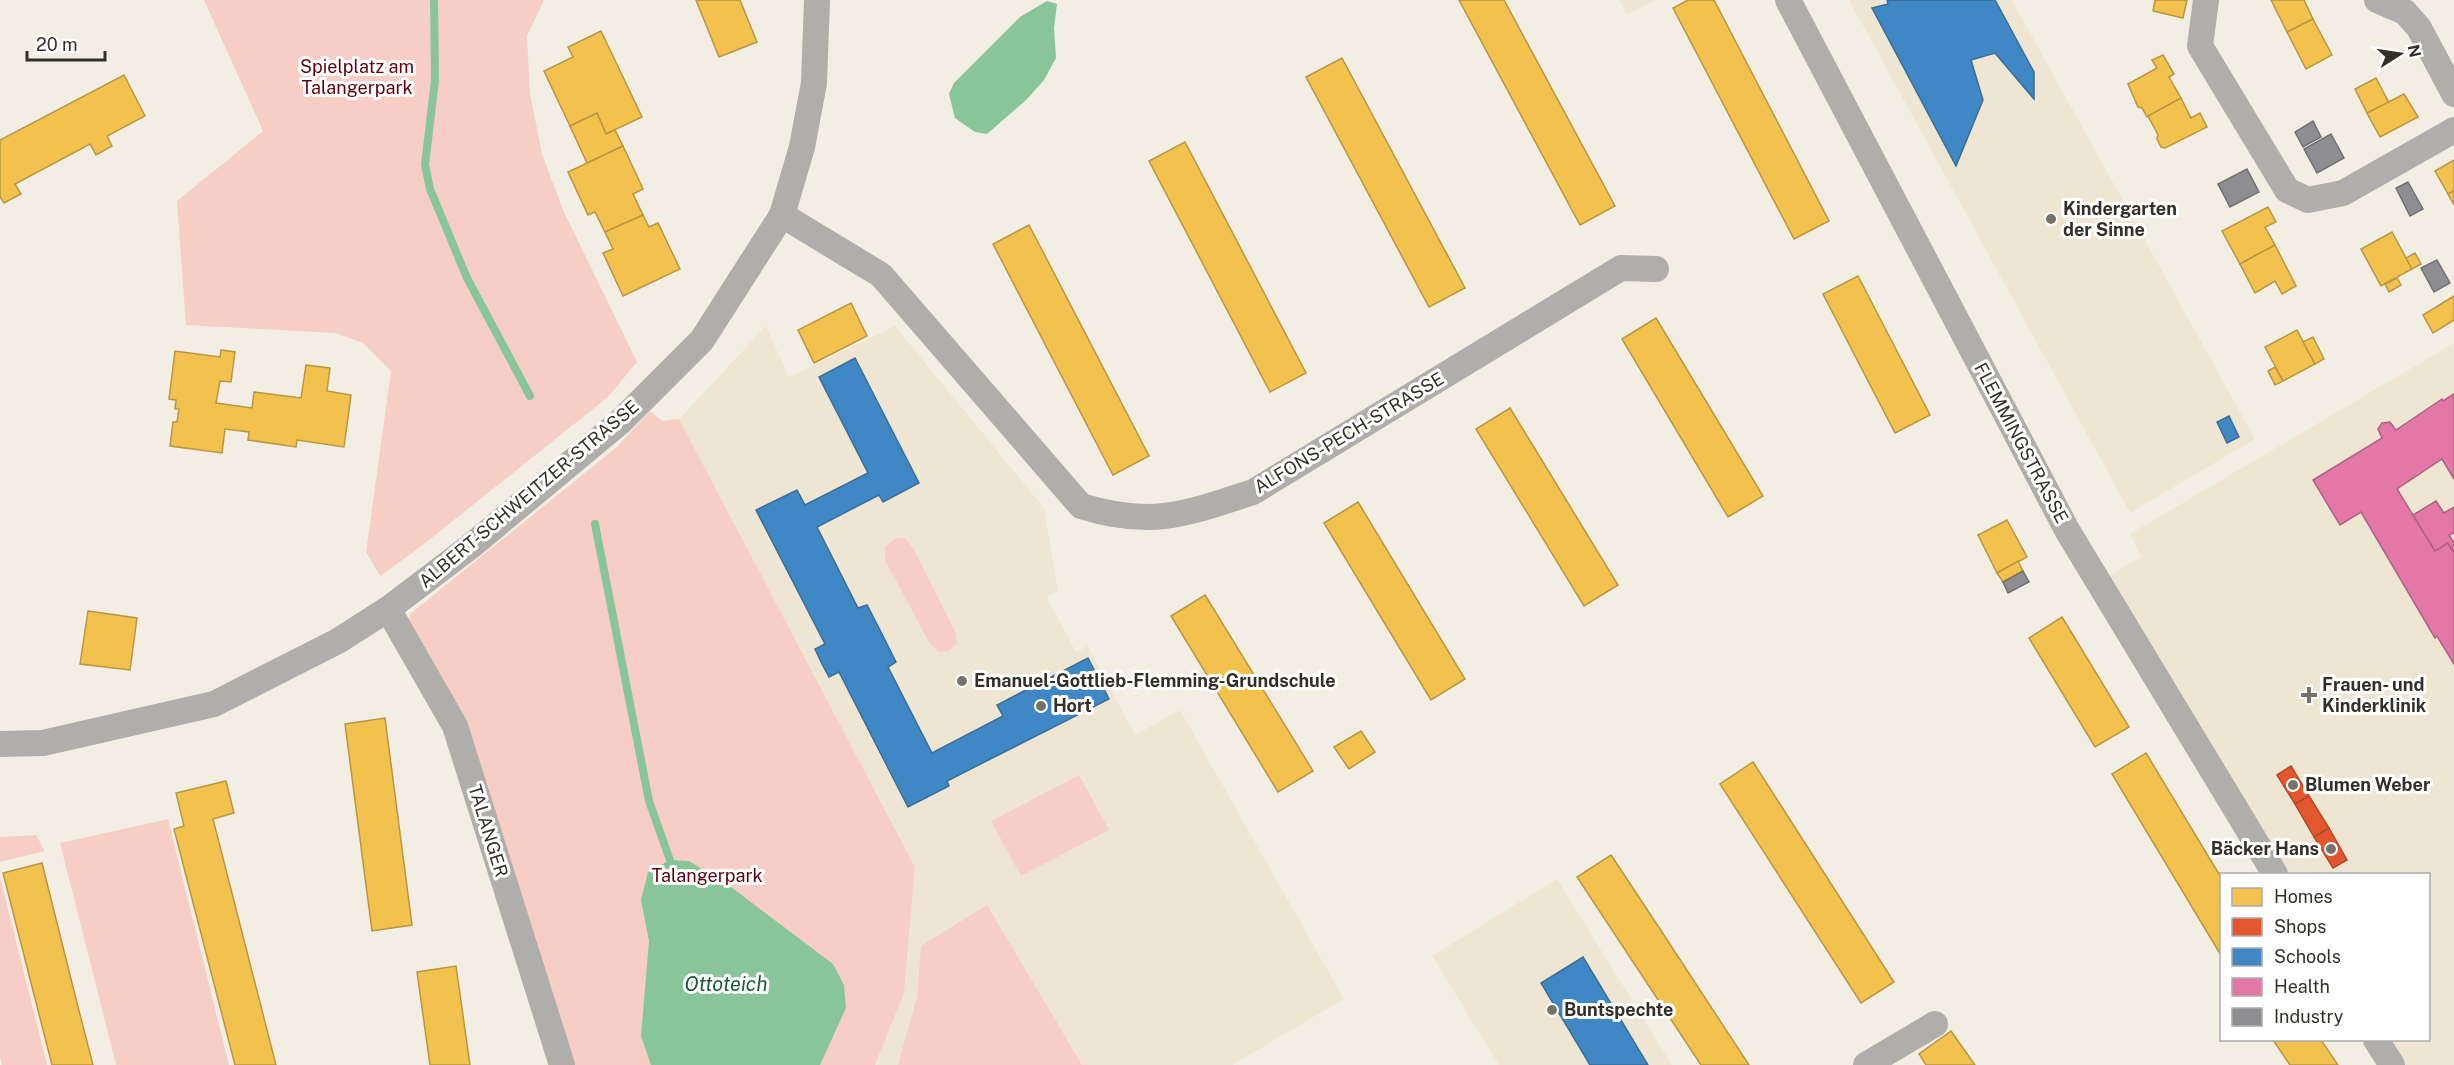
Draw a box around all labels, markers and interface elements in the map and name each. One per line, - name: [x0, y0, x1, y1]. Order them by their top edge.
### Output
- scale bar: [27, 24, 105, 62]
- north arrow: [2370, 24, 2430, 84]
- text: 20 m: [36, 34, 78, 55]
- text: N: [2404, 43, 2425, 59]
- park label: Spielplatz am Talangerpark: [300, 56, 414, 98]
- place label: Kindergarten der Sinne: [2063, 198, 2177, 240]
- marker: Kindergarten der Sinne: [2044, 212, 2058, 226]
- street label: FLEMMINGSTRASSE: [1970, 359, 2073, 527]
- street label: ALFONS-PECH-STRASSE: [1250, 368, 1447, 498]
- street label: ALBERT-SCHWEITZER-STRASSE: [415, 396, 643, 592]
- place label: Emanuel-Gottlieb-Flemming-Grundschule: [974, 670, 1336, 691]
- marker: Emanuel-Gottlieb-Flemming-Grundschule: [955, 674, 969, 688]
- place label: Frauen- und Kinderklinik: [2322, 674, 2427, 716]
- marker: Frauen- und Kinderklinik: [2300, 686, 2318, 704]
- place label: Hort: [1053, 695, 1092, 716]
- marker: Hort: [1034, 699, 1048, 713]
- place label: Blumen Weber: [2305, 774, 2431, 795]
- marker: Blumen Weber: [2286, 778, 2300, 792]
- street label: TALANGER: [464, 782, 512, 880]
- place label: Bäcker Hans: [2211, 838, 2319, 859]
- marker: Bäcker Hans: [2324, 842, 2338, 856]
- park label: Talangerpark: [651, 865, 763, 886]
- legend: [2220, 873, 2430, 1041]
- text: Homes: [2274, 886, 2333, 907]
- text: Shops: [2274, 916, 2326, 937]
- text: Schools: [2274, 946, 2341, 967]
- water label: Ottoteich: [685, 972, 767, 996]
- text: Health: [2274, 976, 2330, 997]
- place label: Buntspechte: [1564, 999, 1673, 1020]
- marker: Buntspechte: [1545, 1003, 1559, 1017]
- text: Industry: [2274, 1006, 2344, 1027]

